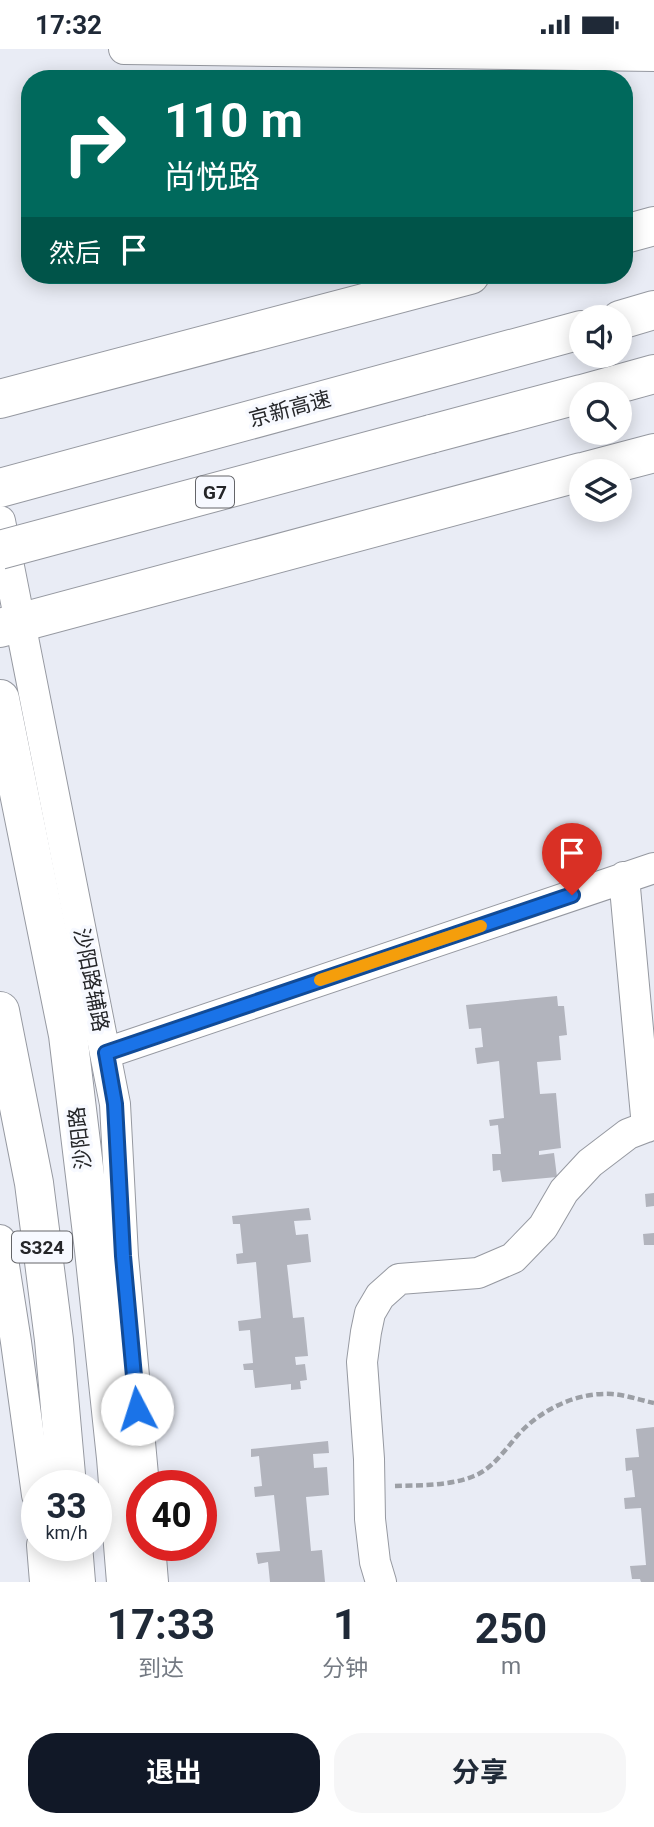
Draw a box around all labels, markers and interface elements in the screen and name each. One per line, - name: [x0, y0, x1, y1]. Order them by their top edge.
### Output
- text: 17:32: [35, 10, 102, 40]
- text: 110 m: [164, 92, 303, 149]
- icon: right: [49, 98, 140, 189]
- text: 尚悦路: [164, 158, 260, 196]
- icon: arrive: [115, 231, 153, 269]
- text: 然后: [49, 238, 101, 268]
- map controls: [569, 305, 632, 522]
- button: sound: [569, 305, 632, 368]
- button: search: [569, 382, 632, 445]
- street label: 京新高速: [246, 387, 334, 431]
- button: layers: [569, 459, 632, 522]
- road number: G7: [196, 477, 234, 507]
- pin: [542, 823, 602, 895]
- icon: arrive: [553, 834, 591, 872]
- street label: 沙阳路辅路: [69, 926, 113, 1034]
- street label: 沙阳路: [64, 1105, 96, 1171]
- road number: S324: [12, 1231, 72, 1263]
- position arrow: [100, 1372, 174, 1446]
- speed limit sign: 40: [126, 1470, 217, 1561]
- text: 33: [46, 1486, 87, 1527]
- text: km/h: [45, 1522, 88, 1543]
- text: 17:33: [107, 1600, 215, 1649]
- text: 1: [333, 1600, 357, 1649]
- text: 250: [475, 1604, 547, 1653]
- text: m: [501, 1653, 521, 1680]
- text: 到达: [138, 1655, 184, 1682]
- text: 分钟: [322, 1655, 368, 1682]
- button: 退出: [28, 1733, 320, 1813]
- button: 分享: [334, 1733, 626, 1813]

